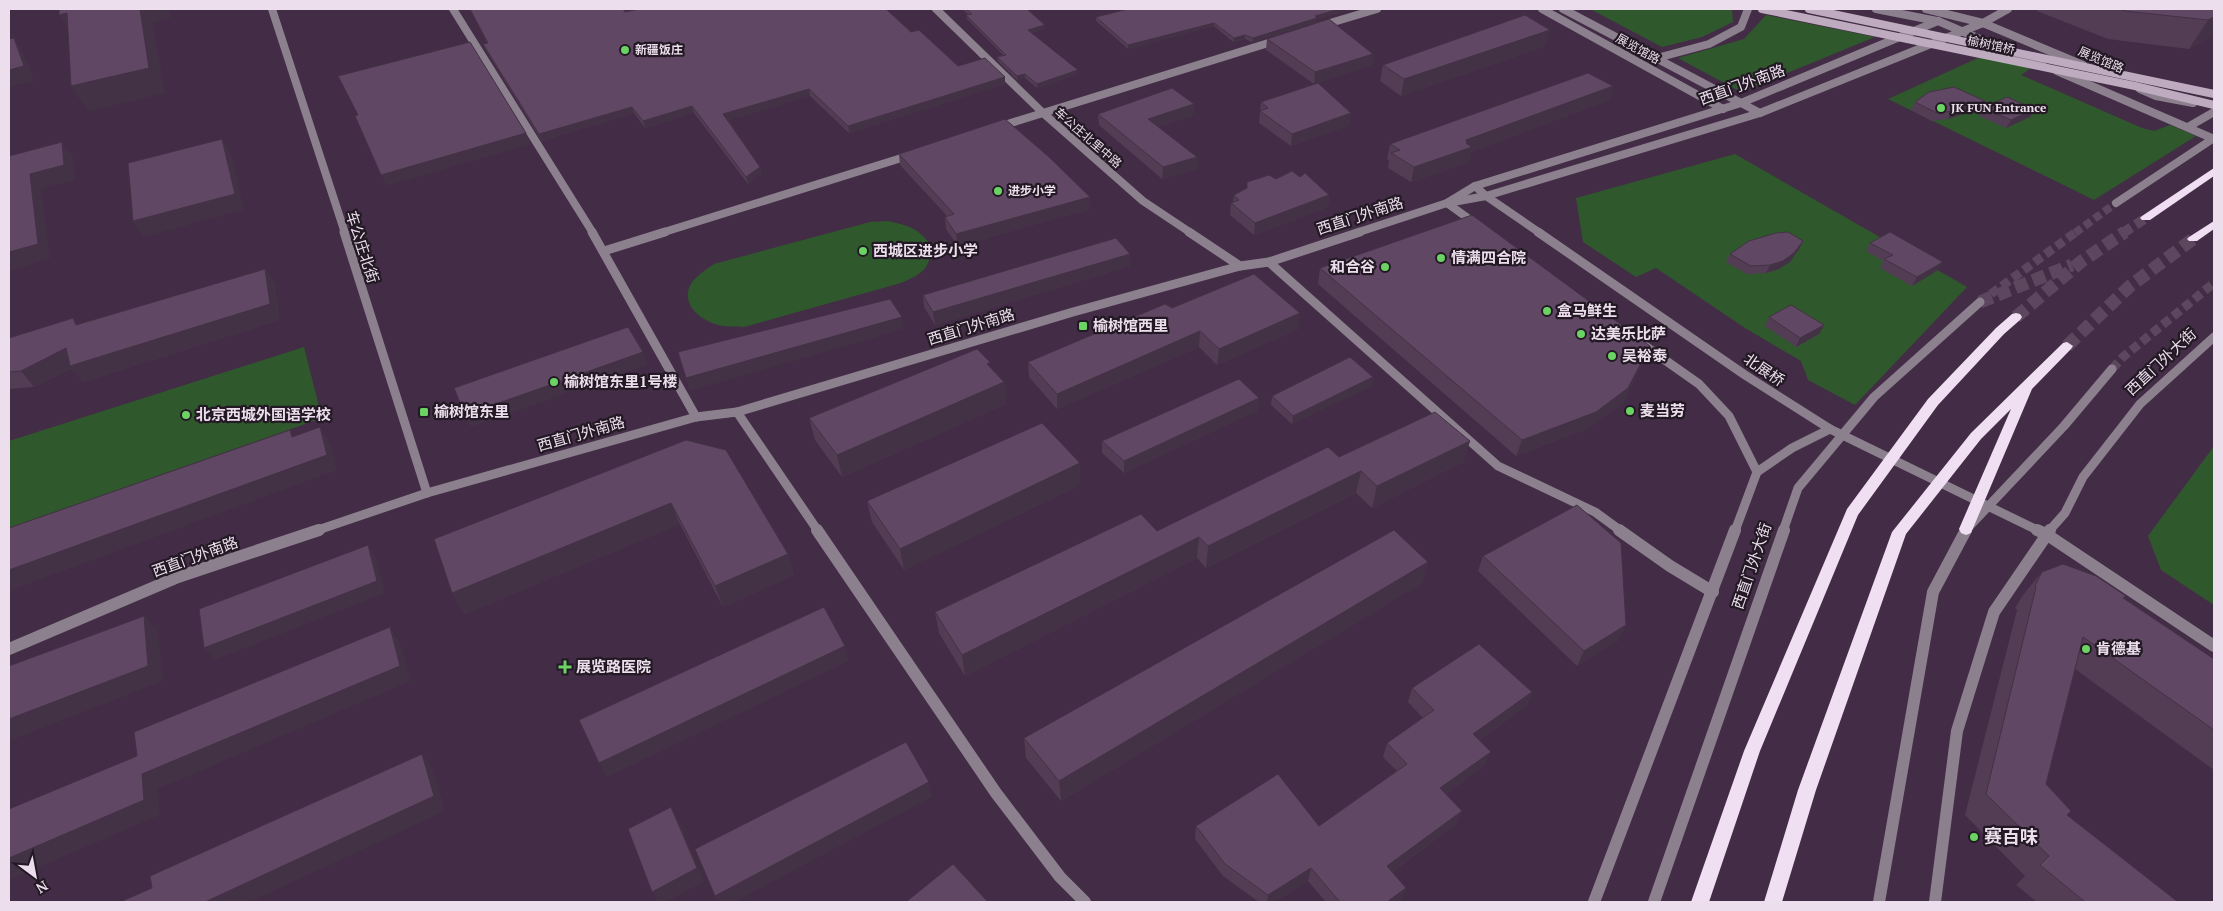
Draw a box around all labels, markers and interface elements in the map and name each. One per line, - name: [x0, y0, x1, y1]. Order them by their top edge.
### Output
- street label: 展览馆路: [1614, 30, 1663, 67]
- street label: 榆树馆桥: [1966, 32, 2016, 57]
- place label: 新疆饭庄: [635, 42, 683, 57]
- street label: 展览馆路: [2076, 43, 2126, 76]
- marker: 新疆饭庄: [619, 44, 631, 56]
- street label: 西直门外南路: [1696, 59, 1787, 109]
- place label: JK FUN Entrance: [1951, 100, 2047, 115]
- marker: JK FUN Entrance: [1935, 102, 1947, 114]
- street label: 车公庄北里中路: [1052, 104, 1125, 171]
- place label: 进步小学: [1008, 183, 1056, 198]
- marker: 进步小学: [992, 185, 1004, 197]
- street label: 西直门外南路: [1314, 192, 1406, 238]
- street label: 车公庄北街: [342, 208, 384, 285]
- place label: 西城区进步小学: [873, 240, 978, 260]
- marker: 西城区进步小学: [857, 245, 869, 257]
- place label: 情满四合院: [1451, 247, 1526, 267]
- marker: 情满四合院: [1435, 252, 1447, 264]
- place label: 和合谷: [1330, 256, 1375, 276]
- marker: 和合谷: [1379, 261, 1391, 273]
- place label: 盒马鲜生: [1557, 300, 1617, 320]
- street label: 西直门外南路: [925, 303, 1017, 349]
- marker: 盒马鲜生: [1541, 305, 1553, 317]
- place label: 榆树馆西里: [1093, 315, 1168, 335]
- marker: 榆树馆西里: [1077, 320, 1089, 332]
- place label: 达美乐比萨: [1591, 323, 1666, 343]
- street label: 西直门外大街: [2121, 323, 2200, 399]
- marker: 达美乐比萨: [1575, 328, 1587, 340]
- place label: 吴裕泰: [1622, 345, 1668, 365]
- street label: 北展桥: [1740, 348, 1789, 390]
- marker: 吴裕泰: [1606, 350, 1618, 362]
- place label: 榆树馆东里1号楼: [564, 371, 677, 391]
- marker: 榆树馆东里1号楼: [548, 376, 560, 388]
- place label: 麦当劳: [1640, 400, 1685, 420]
- place label: 榆树馆东里: [434, 401, 509, 421]
- place label: 北京西城外国语学校: [196, 404, 331, 424]
- marker: 麦当劳: [1624, 405, 1636, 417]
- marker: 榆树馆东里: [418, 406, 430, 418]
- marker: 北京西城外国语学校: [180, 409, 192, 421]
- street label: 西直门外南路: [535, 411, 627, 455]
- street label: 西直门外大街: [1727, 520, 1775, 611]
- street label: 西直门外南路: [149, 531, 240, 581]
- place label: 肯德基: [2096, 638, 2141, 658]
- marker: 肯德基: [2080, 643, 2092, 655]
- place label: 展览路医院: [576, 656, 651, 676]
- marker: 展览路医院: [558, 660, 572, 674]
- place label: 赛百味: [1984, 824, 2038, 848]
- marker: 赛百味: [1968, 831, 1980, 843]
- north arrow: [10, 851, 60, 901]
- text: N: [32, 877, 52, 899]

